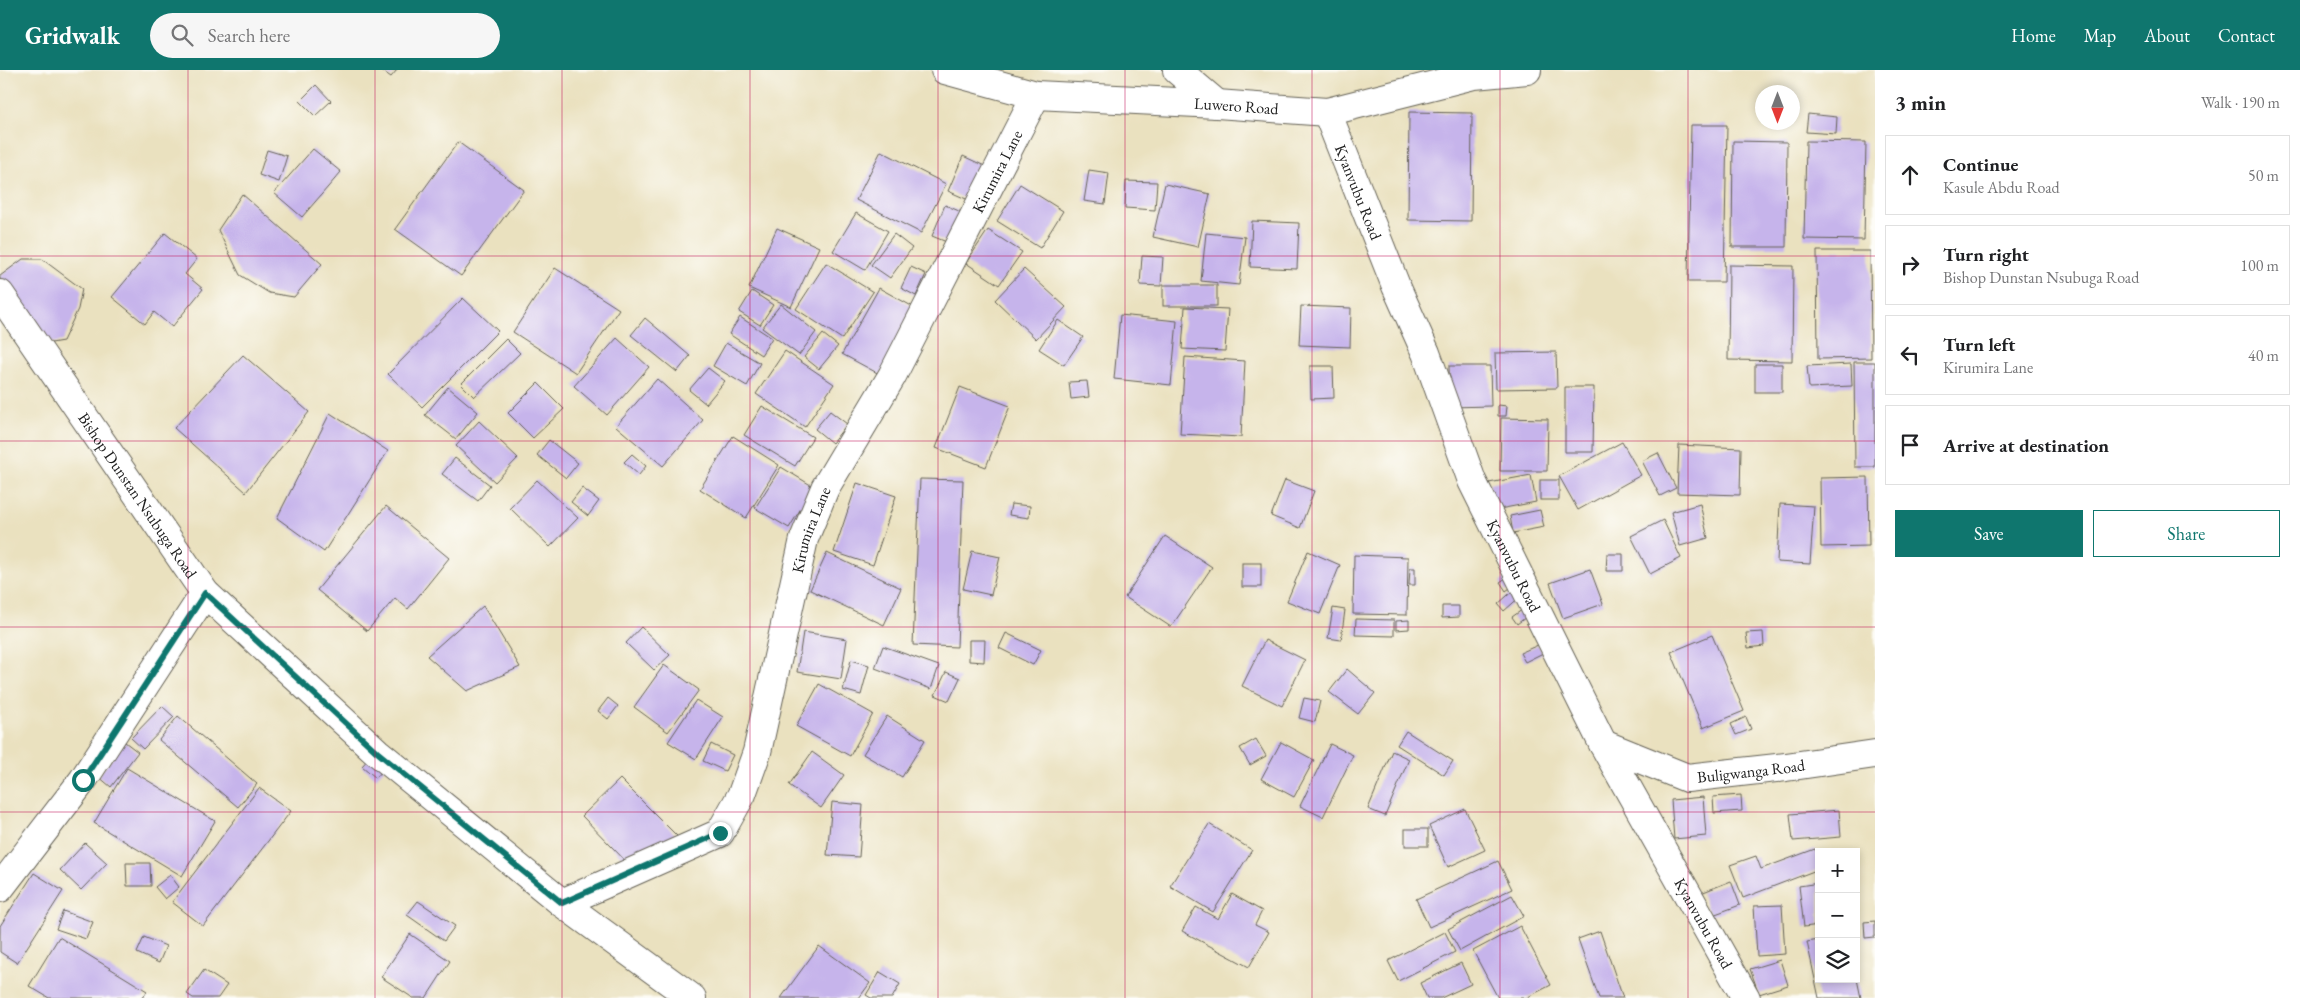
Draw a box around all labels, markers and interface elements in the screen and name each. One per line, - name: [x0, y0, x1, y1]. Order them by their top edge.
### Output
- search box: [150, 13, 500, 58]
- text: Gridwalk: [25, 20, 120, 51]
- icon: search: [168, 21, 196, 49]
- text: Search here: [208, 23, 290, 48]
- text: Home: [2011, 24, 2056, 47]
- text: Map: [2084, 24, 2116, 47]
- text: About: [2144, 24, 2190, 47]
- text: Contact: [2218, 24, 2275, 47]
- north arrow: [1755, 85, 1800, 130]
- text: 3 min: [1895, 89, 1946, 116]
- street label: Luwero Road: [1194, 92, 1280, 119]
- text: Walk · 190 m: [2201, 92, 2280, 113]
- street label: Kirumira Lane: [967, 126, 1027, 216]
- street label: Kyanvubu Road: [1330, 141, 1387, 244]
- text: Continue: [1943, 152, 2018, 177]
- icon: ahead: [1896, 161, 1924, 189]
- text: 50 m: [2248, 165, 2279, 186]
- text: Kasule Abdu Road: [1943, 177, 2060, 198]
- text: Turn right: [1943, 242, 2029, 267]
- icon: right: [1896, 251, 1924, 279]
- text: 100 m: [2240, 255, 2279, 276]
- text: Bishop Dunstan Nsubuga Road: [1943, 267, 2139, 288]
- text: Turn left: [1943, 332, 2015, 357]
- icon: left: [1896, 341, 1924, 369]
- text: 40 m: [2248, 345, 2279, 366]
- text: Kirumira Lane: [1943, 357, 2033, 378]
- street label: Bishop Dunstan Nsubuga Road: [74, 408, 203, 583]
- icon: arrive: [1896, 431, 1924, 459]
- text: Arrive at destination: [1943, 433, 2109, 458]
- street label: Kirumira Lane: [786, 483, 835, 575]
- button: Save: [1895, 510, 2083, 557]
- button: Share: [2093, 510, 2280, 557]
- street label: Kyanvubu Road: [1482, 516, 1546, 616]
- street label: Buligwanga Road: [1696, 754, 1807, 787]
- route start: [72, 769, 95, 792]
- route end: [709, 822, 732, 845]
- map controls: [1815, 848, 1860, 983]
- button: +: [1815, 848, 1860, 893]
- street label: Kyanvubu Road: [1670, 874, 1738, 973]
- button: −: [1815, 893, 1860, 938]
- button: layers: [1815, 938, 1860, 983]

